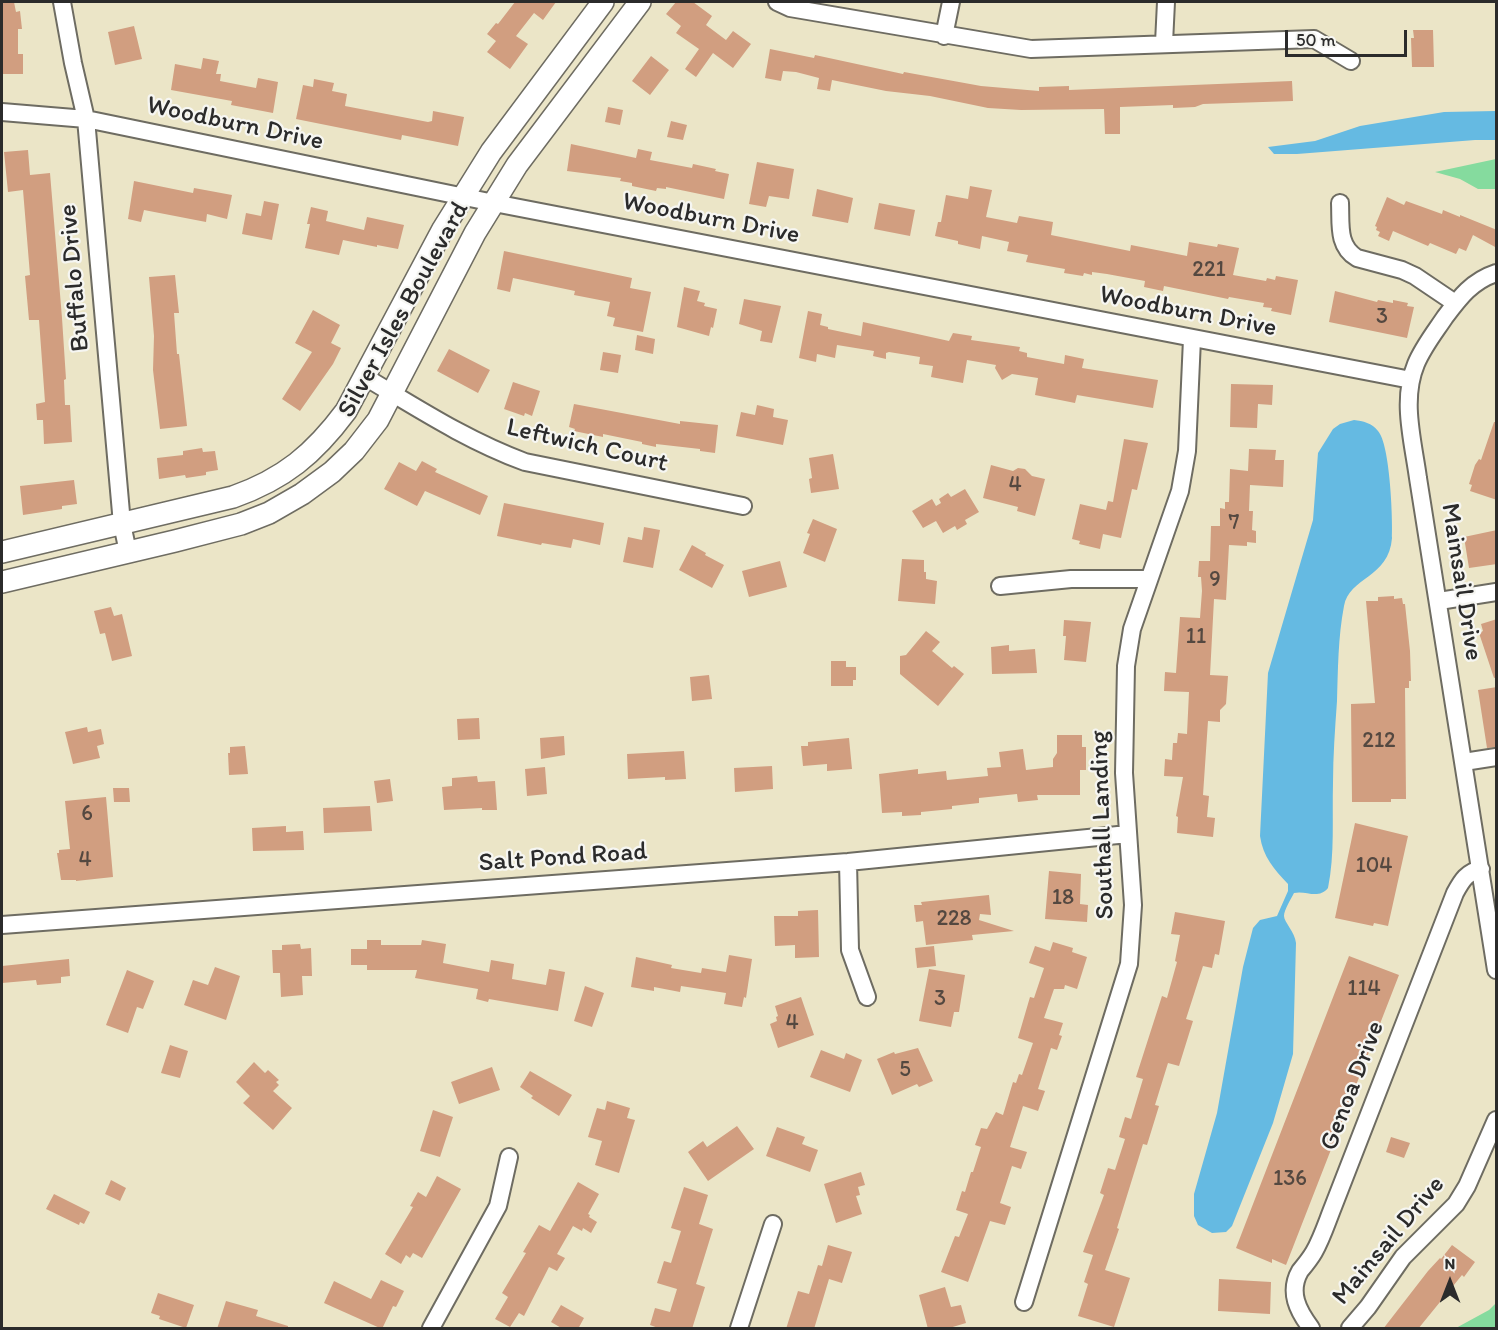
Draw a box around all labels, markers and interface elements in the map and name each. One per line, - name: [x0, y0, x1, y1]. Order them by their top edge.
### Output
- scale bar: [1288, 18, 1410, 56]
- text: 50 m: [1296, 29, 1336, 51]
- street label: Woodburn Drive: [144, 90, 326, 158]
- street label: Woodburn Drive: [620, 187, 802, 251]
- street label: Silver Isles Boulevard: [332, 197, 476, 423]
- street label: Buffalo Drive: [53, 203, 97, 353]
- house number: 221: [1192, 257, 1226, 283]
- street label: Woodburn Drive: [1097, 280, 1279, 344]
- house number: 3: [1376, 304, 1388, 330]
- street label: Leftwich Court: [503, 412, 671, 480]
- house number: 4: [1008, 472, 1022, 498]
- street label: Mainsail Drive: [1433, 501, 1489, 663]
- house number: 7: [1229, 510, 1239, 536]
- house number: 9: [1209, 567, 1221, 593]
- house number: 11: [1186, 624, 1206, 650]
- house number: 212: [1362, 728, 1396, 754]
- street label: Southall Landing: [1084, 730, 1122, 920]
- house number: 6: [81, 801, 93, 827]
- street label: Salt Pond Road: [478, 837, 648, 879]
- house number: 4: [78, 847, 92, 873]
- house number: 104: [1356, 853, 1392, 879]
- house number: 18: [1052, 885, 1074, 911]
- house number: 228: [936, 906, 972, 932]
- house number: 114: [1347, 976, 1381, 1002]
- house number: 3: [934, 986, 946, 1012]
- house number: 4: [785, 1010, 799, 1036]
- street label: Genoa Drive: [1314, 1017, 1392, 1155]
- house number: 5: [899, 1057, 911, 1083]
- house number: 136: [1273, 1166, 1307, 1192]
- street label: Mainsail Drive: [1326, 1170, 1452, 1312]
- north arrow: [1420, 1252, 1480, 1312]
- text: N: [1445, 1254, 1455, 1273]

